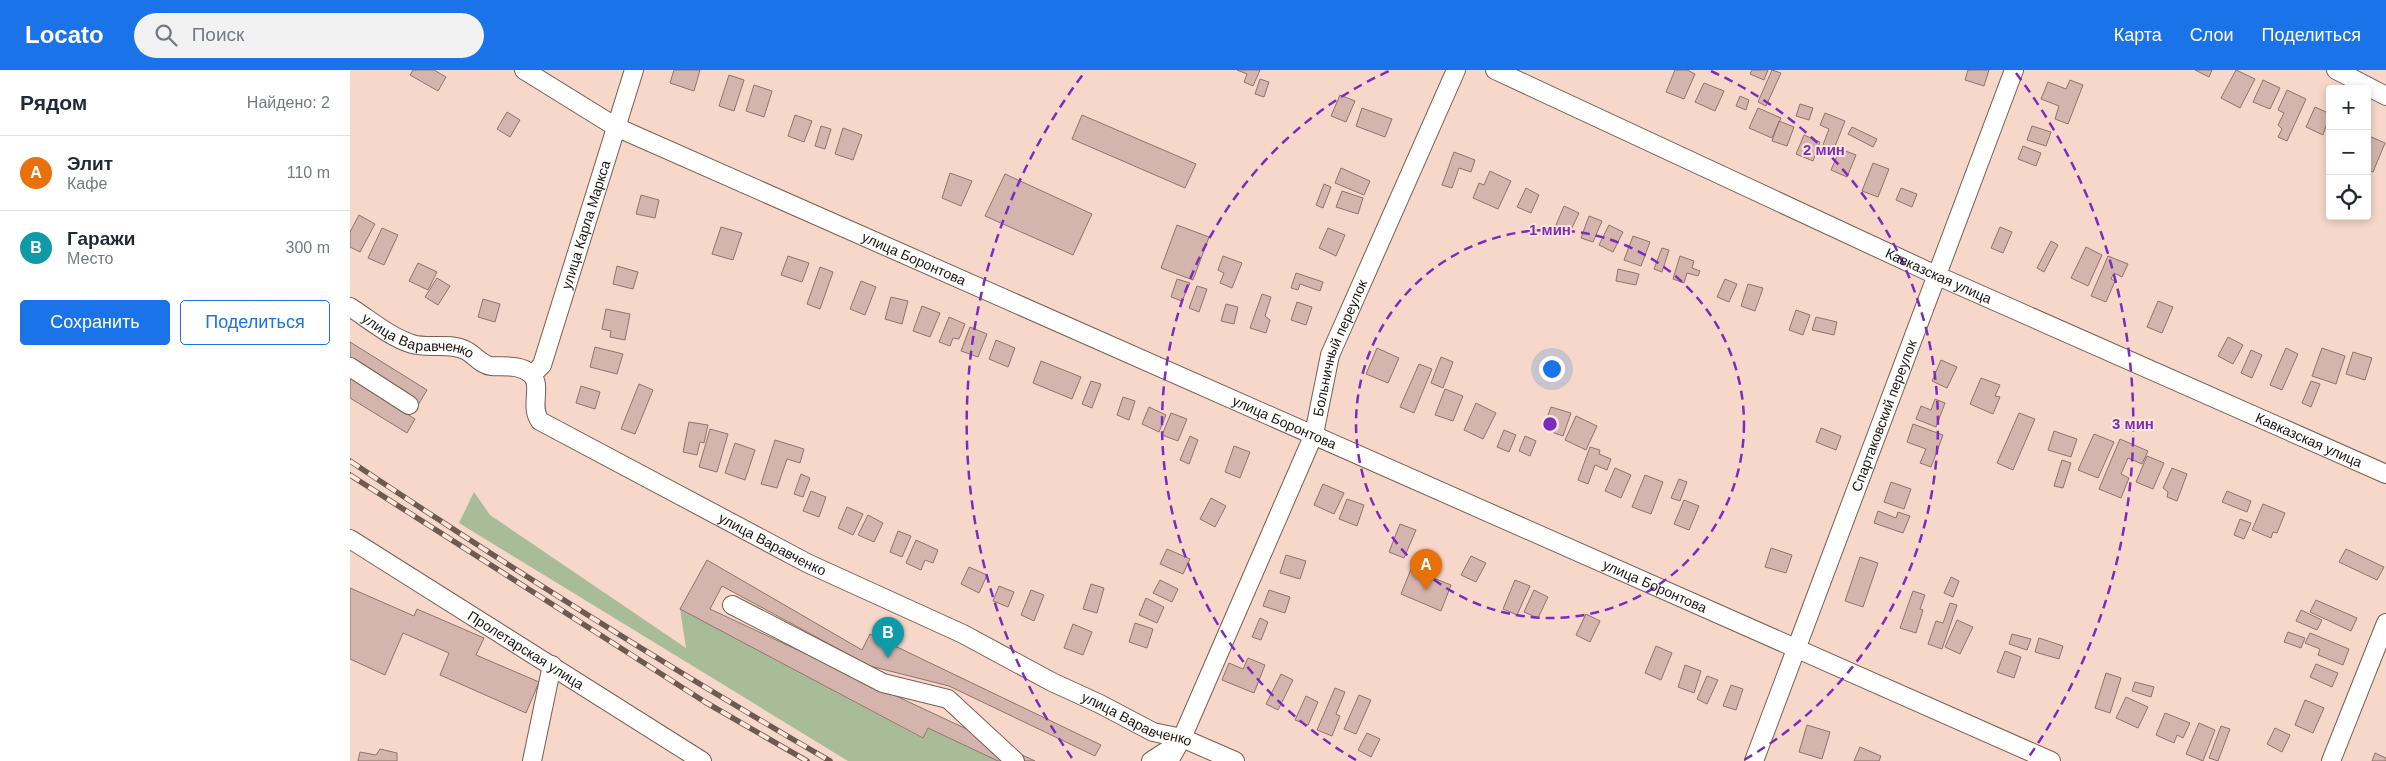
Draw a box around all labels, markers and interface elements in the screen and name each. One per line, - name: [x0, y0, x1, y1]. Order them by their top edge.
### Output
- search box: [134, 13, 484, 58]
- text: Locato: [25, 21, 104, 48]
- icon: search: [152, 21, 180, 49]
- text: Поиск: [192, 24, 244, 45]
- text: Карта: [2114, 25, 2162, 45]
- text: Слои: [2190, 25, 2234, 45]
- text: Поделиться: [2262, 25, 2361, 45]
- map controls: [2326, 85, 2371, 220]
- button: +: [2326, 85, 2371, 130]
- text: Рядом: [20, 91, 87, 114]
- text: Найдено: 2: [247, 94, 330, 111]
- button: −: [2326, 130, 2371, 175]
- text: 2 мин: [1803, 141, 1845, 158]
- text: Элит: [67, 153, 113, 174]
- street label: улица Карла Маркса: [558, 158, 613, 291]
- text: A: [30, 164, 42, 181]
- text: 110 m: [287, 164, 330, 181]
- text: Кафе: [67, 175, 107, 192]
- button: locate: [2326, 175, 2371, 220]
- text: 1 мин: [1529, 221, 1571, 238]
- text: Гаражи: [67, 228, 135, 249]
- street label: улица Боронтова: [860, 229, 969, 289]
- text: B: [30, 239, 42, 256]
- text: 300 m: [286, 239, 330, 256]
- street label: Кавказская улица: [1883, 245, 1994, 307]
- text: Место: [67, 250, 113, 267]
- street label: Больничный переулок: [1310, 276, 1371, 418]
- button: Сохранить: [20, 300, 170, 345]
- button: Поделиться: [180, 300, 330, 345]
- street label: улица Варавченко: [359, 310, 478, 362]
- street label: Спартаковский переулок: [1848, 337, 1920, 494]
- your location: [1539, 356, 1565, 382]
- street label: улица Боронтова: [1230, 392, 1339, 452]
- street label: Кавказская улица: [2253, 409, 2365, 471]
- centre of rings: [1541, 415, 1559, 433]
- text: 3 мин: [2112, 415, 2154, 432]
- street label: улица Варавченко: [716, 510, 829, 579]
- pin: A: [1410, 549, 1442, 590]
- street label: улица Боронтова: [1600, 556, 1709, 616]
- street label: Пролетарская улица: [465, 607, 587, 693]
- pin: B: [872, 617, 904, 658]
- street label: улица Варавченко: [1079, 689, 1195, 749]

